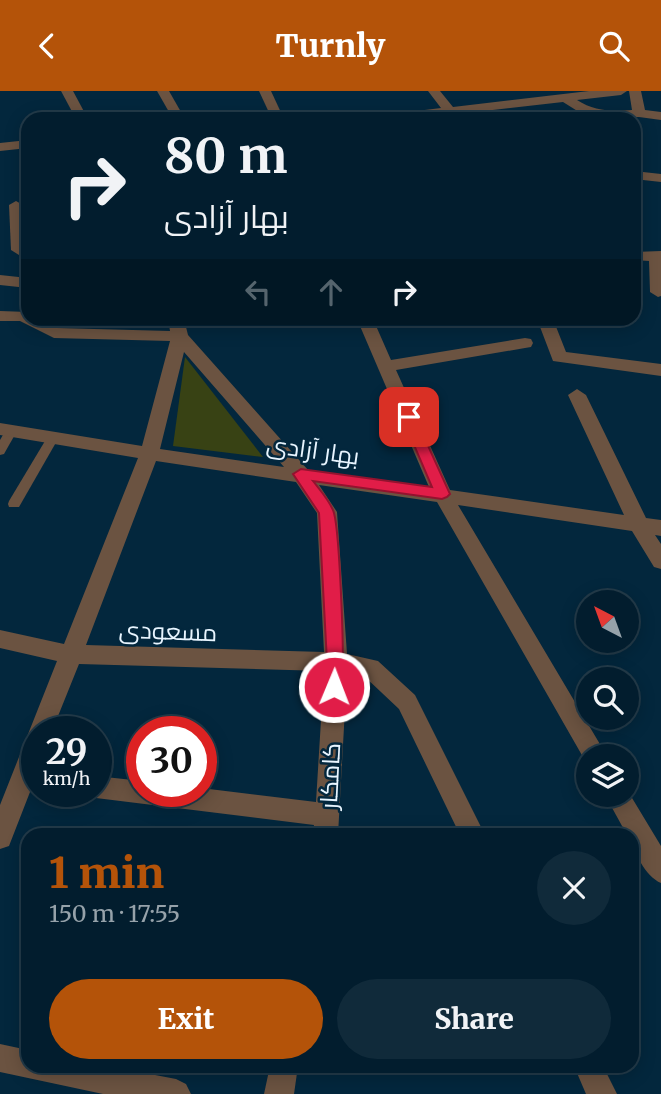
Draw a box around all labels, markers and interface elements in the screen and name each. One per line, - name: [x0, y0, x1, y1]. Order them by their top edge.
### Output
- text: Turnly: [276, 26, 385, 66]
- icon: back: [28, 27, 66, 65]
- icon: search: [595, 27, 633, 65]
- text: 80 m: [164, 125, 287, 186]
- icon: right: [49, 140, 140, 231]
- text: بهار آزادی: [164, 197, 289, 237]
- icon: left: [239, 273, 277, 311]
- icon: ahead: [312, 273, 350, 311]
- icon: right: [385, 273, 423, 311]
- pin: [379, 387, 439, 447]
- icon: arrive: [390, 398, 428, 436]
- street label: بهار آزادی: [264, 428, 362, 472]
- north arrow: [576, 590, 639, 653]
- map controls: [576, 590, 639, 807]
- street label: مسعودی: [118, 614, 218, 648]
- position arrow: [297, 650, 371, 724]
- button: search: [576, 667, 639, 730]
- speed limit sign: 30: [126, 716, 217, 807]
- text: 29: [46, 730, 87, 774]
- street label: کامکار: [313, 742, 347, 812]
- button: layers: [576, 744, 639, 807]
- text: km/h: [43, 767, 90, 790]
- text: 1 min: [49, 847, 164, 899]
- button: close: [537, 851, 611, 925]
- text: 150 m · 17:55: [49, 899, 180, 928]
- button: Exit: [49, 979, 323, 1059]
- button: Share: [337, 979, 611, 1059]

